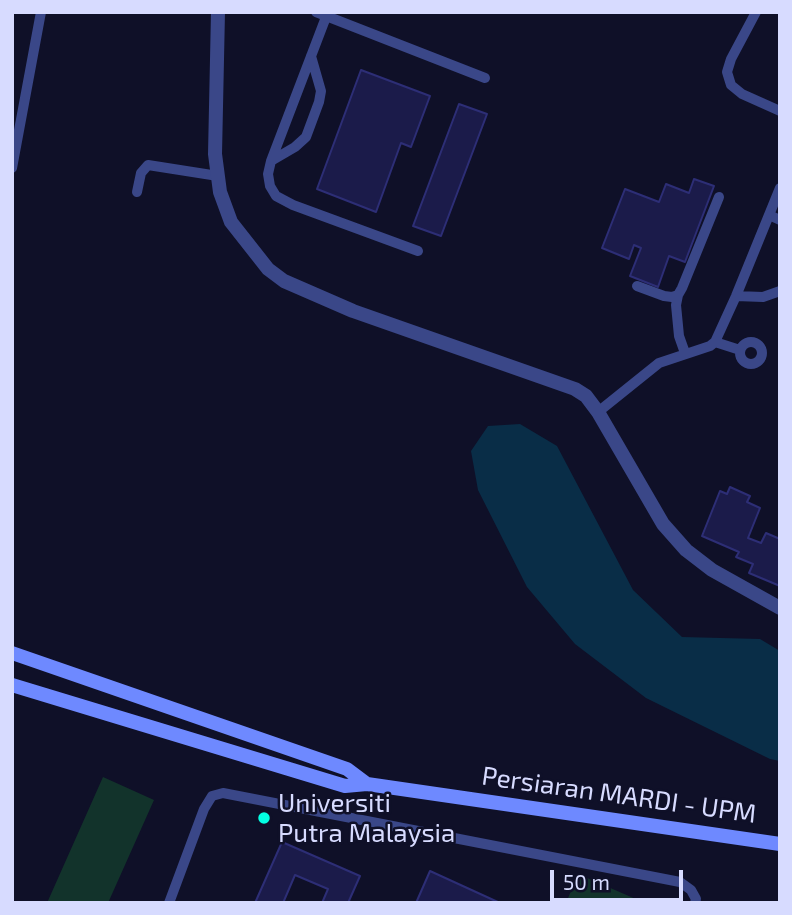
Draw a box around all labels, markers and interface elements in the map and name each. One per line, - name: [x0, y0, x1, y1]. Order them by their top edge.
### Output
- street label: Persiaran MARDI - UPM: [480, 760, 758, 830]
- place label: Universiti Putra Malaysia: [278, 787, 455, 848]
- marker: Universiti Putra Malaysia: [256, 810, 272, 826]
- scale bar: [554, 856, 687, 900]
- text: 50 m: [563, 869, 610, 894]

